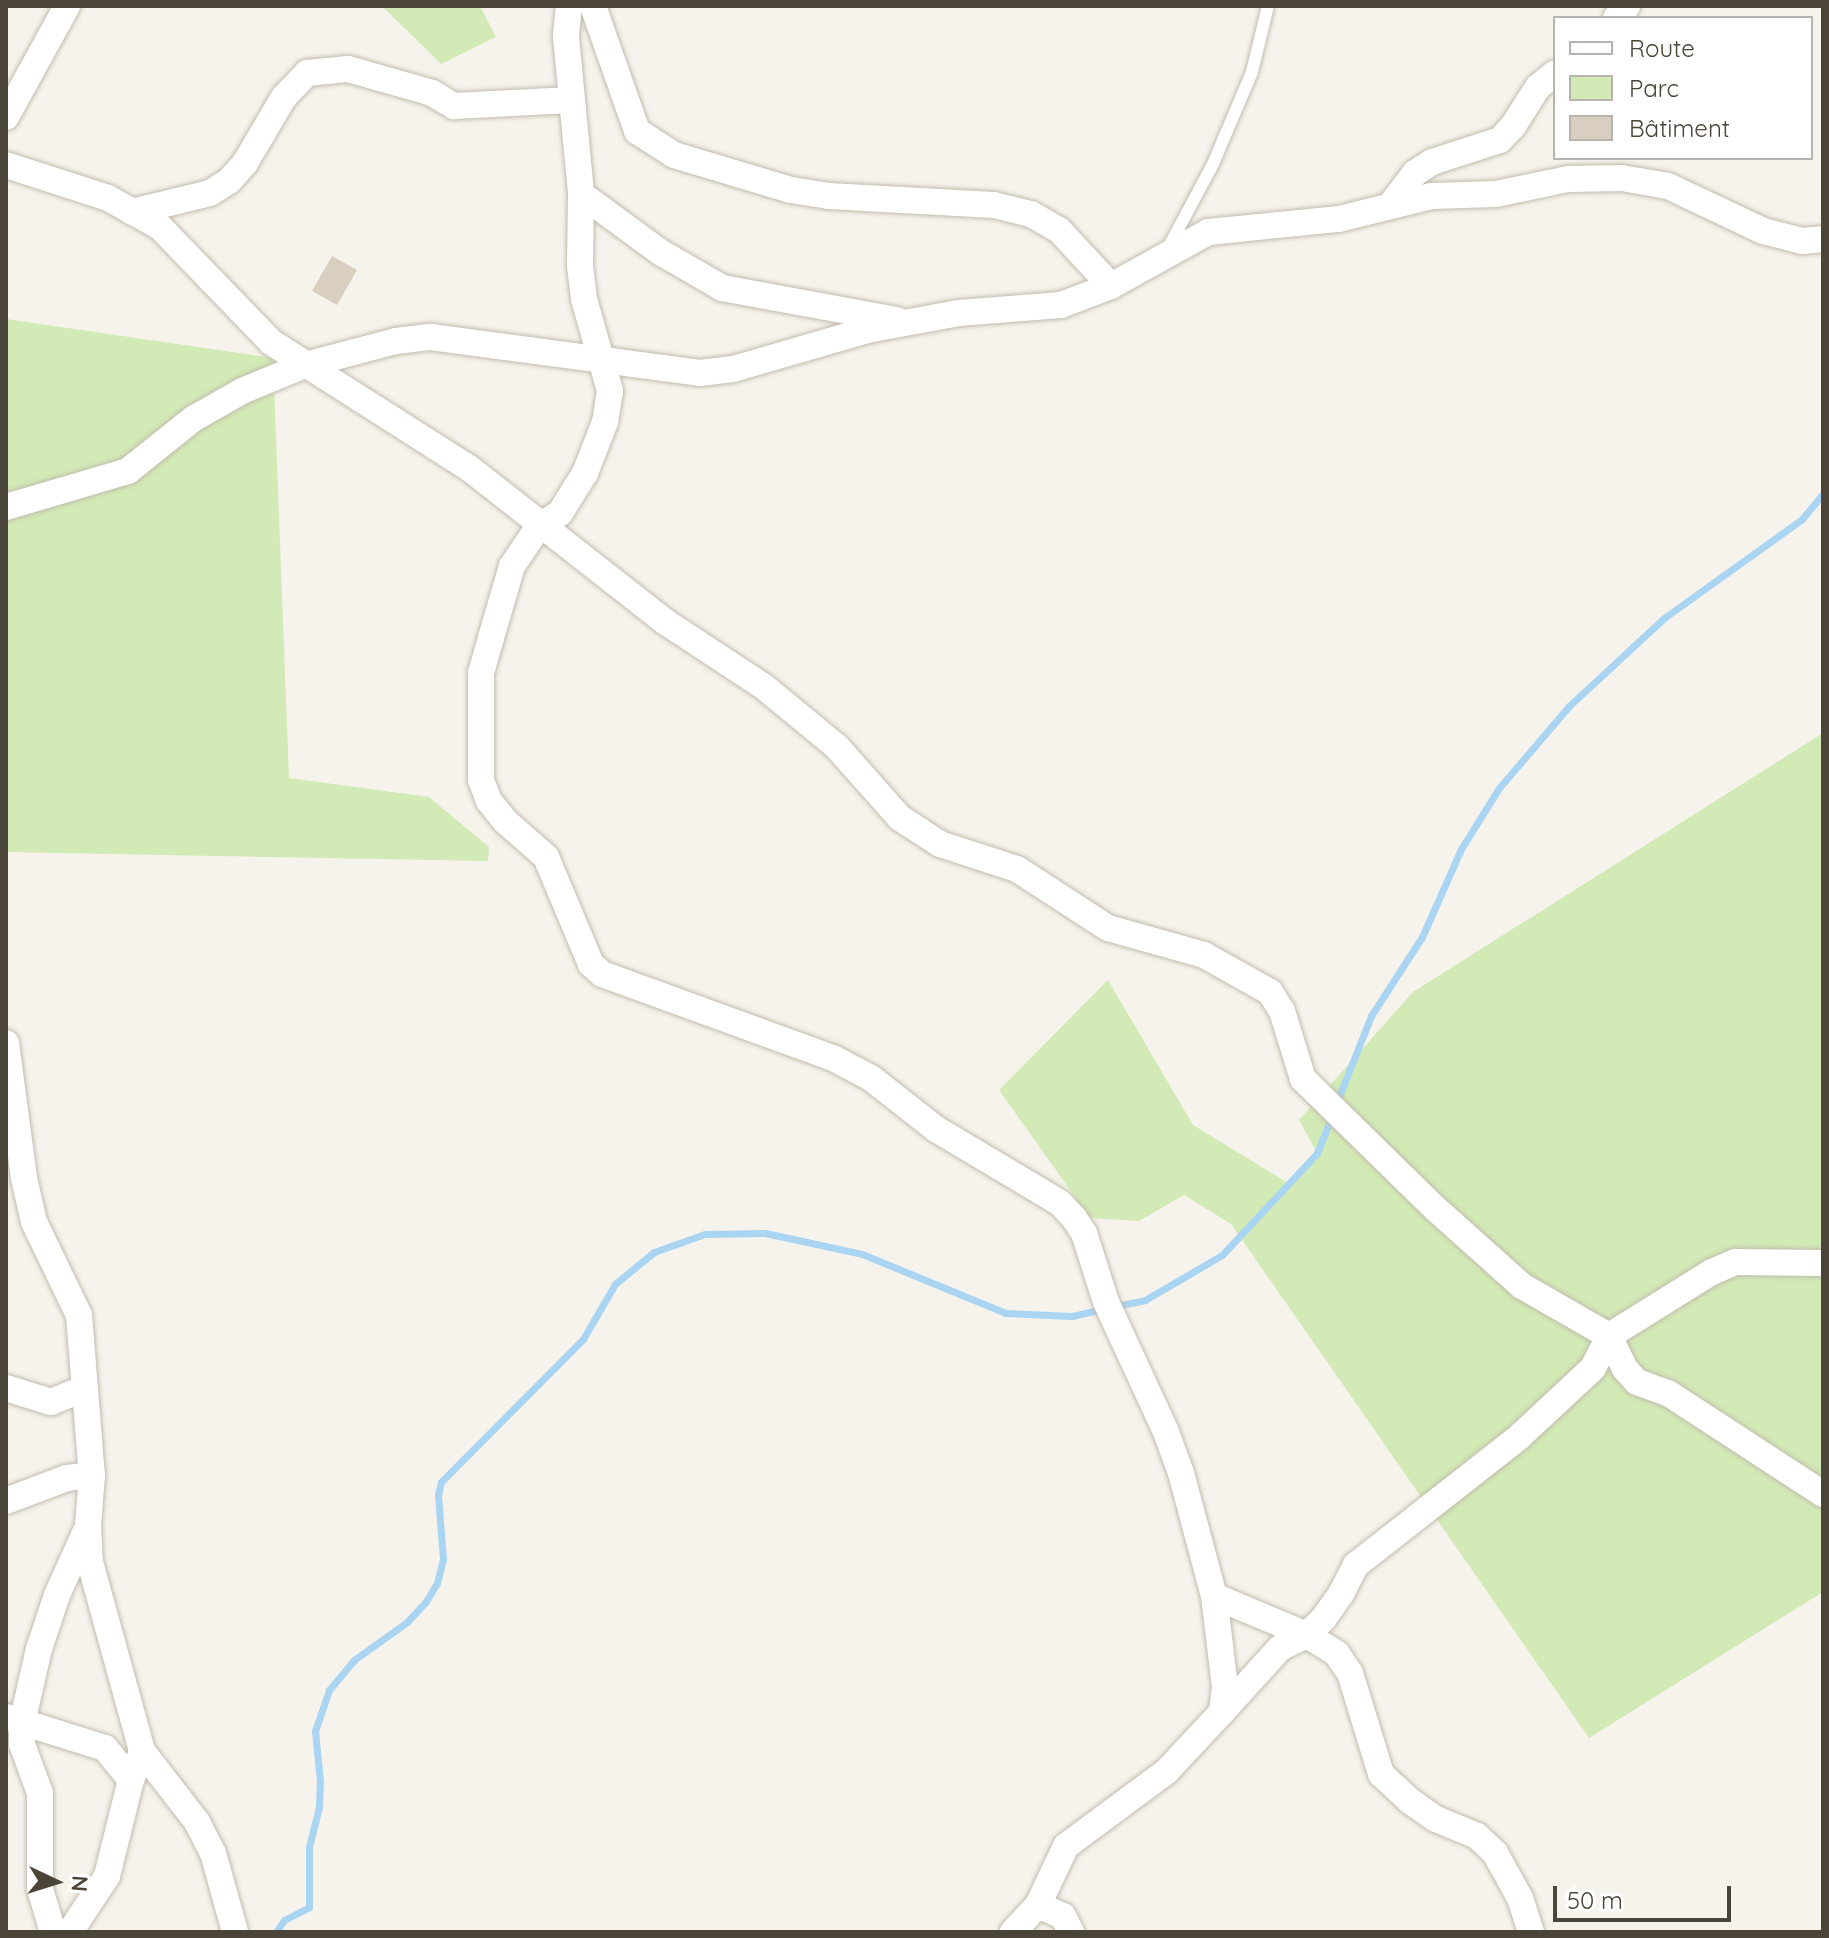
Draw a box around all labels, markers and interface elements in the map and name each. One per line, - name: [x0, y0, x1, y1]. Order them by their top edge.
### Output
- legend: [1553, 16, 1813, 160]
- text: Route: [1629, 33, 1695, 63]
- text: Parc: [1629, 73, 1679, 103]
- text: Bâtiment: [1629, 113, 1730, 143]
- north arrow: [16, 1842, 96, 1922]
- scale bar: [1557, 1870, 1735, 1920]
- text: N: [65, 1875, 94, 1893]
- text: 50 m: [1567, 1885, 1623, 1915]

